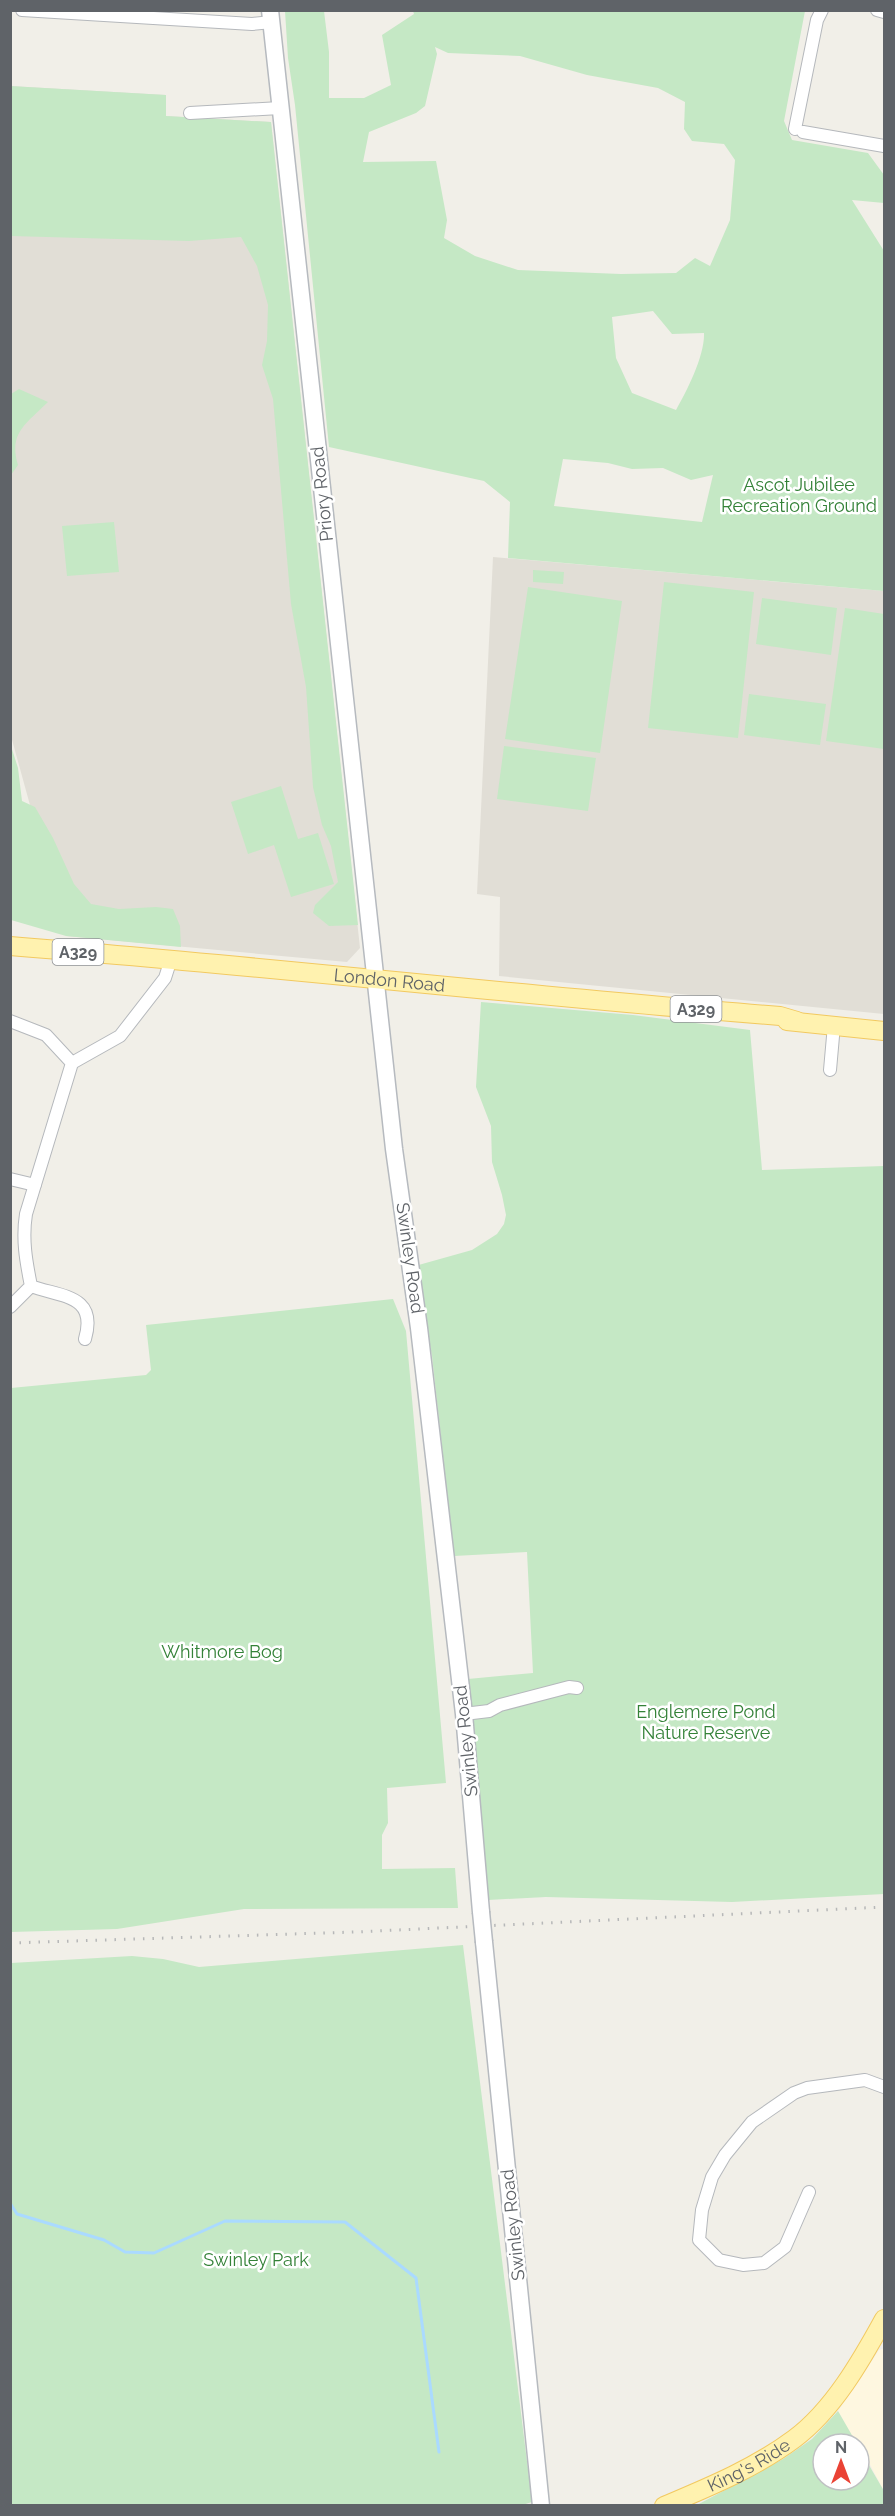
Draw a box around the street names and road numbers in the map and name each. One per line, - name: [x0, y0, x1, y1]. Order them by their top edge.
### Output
- street label: Priory Road: [306, 445, 337, 543]
- road number: A329: [52, 939, 104, 965]
- street label: London Road: [333, 964, 446, 996]
- road number: A329: [670, 996, 722, 1022]
- street label: Swinley Road: [392, 1201, 429, 1315]
- street label: Swinley Road: [449, 1684, 482, 1798]
- street label: Swinley Road: [496, 2168, 529, 2282]
- street label: King's Ride: [704, 2434, 794, 2496]

